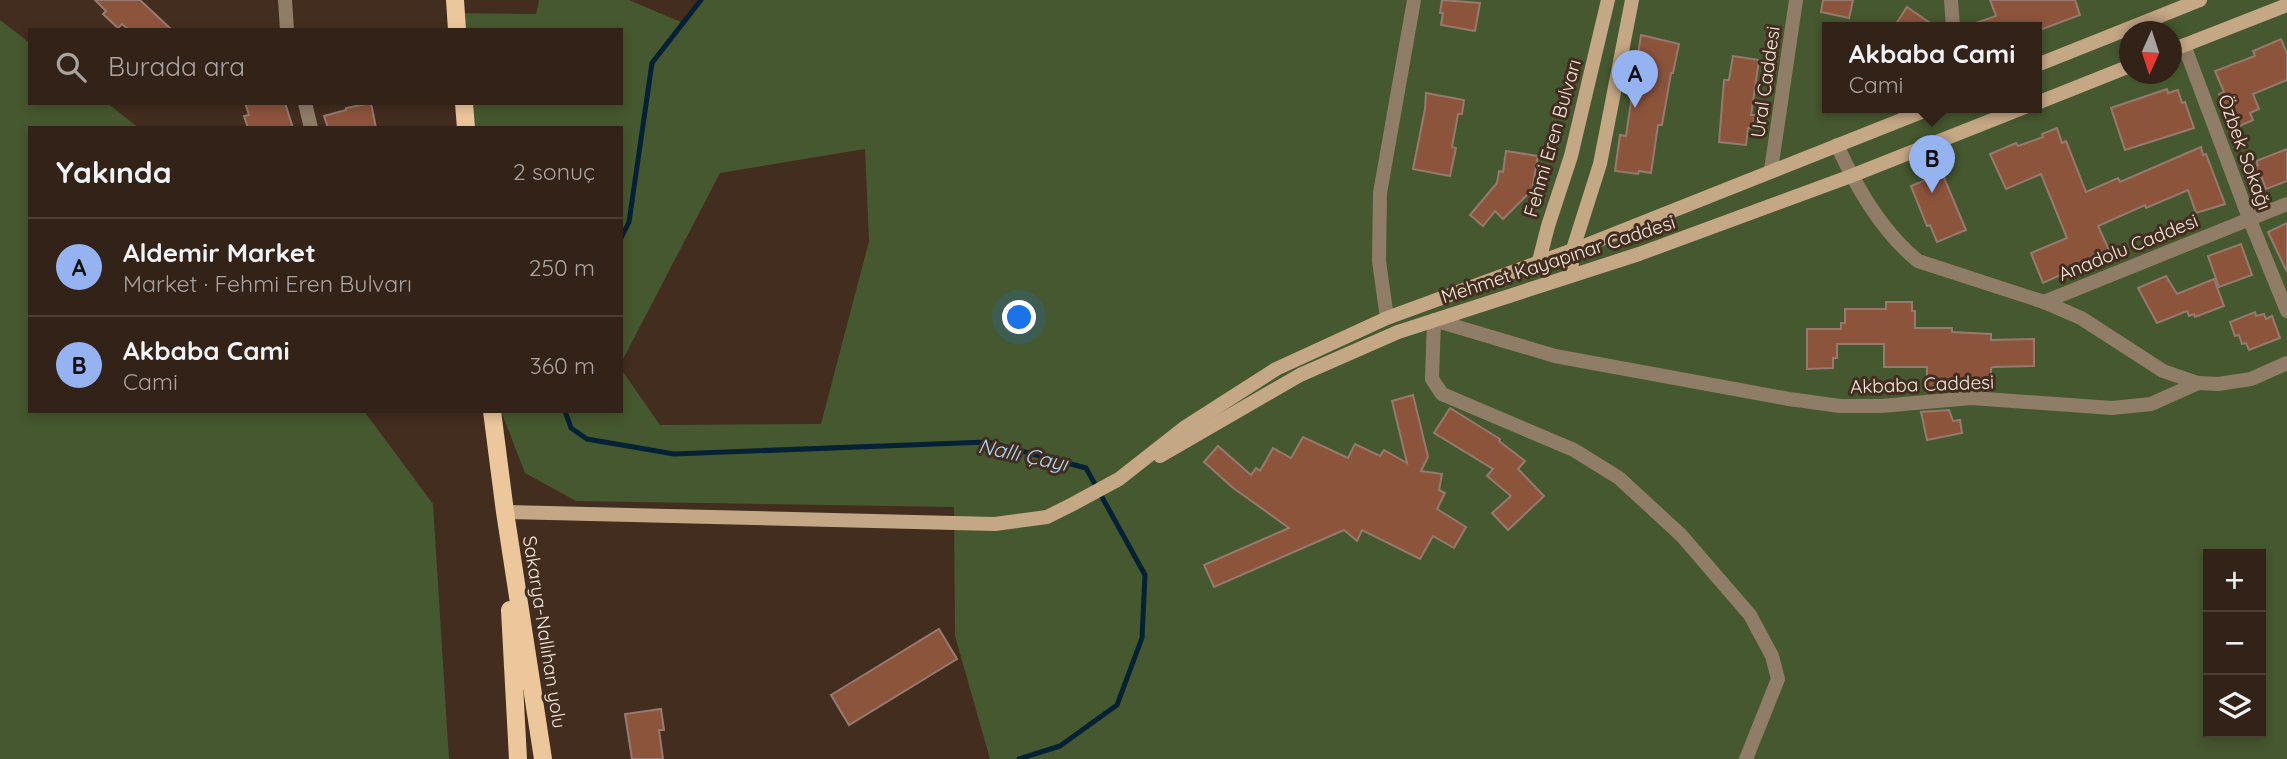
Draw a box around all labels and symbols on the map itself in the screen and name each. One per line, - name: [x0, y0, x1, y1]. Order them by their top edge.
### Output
- north arrow: [2119, 21, 2182, 84]
- street label: Ural Caddesi: [1745, 25, 1785, 139]
- pin: A: [1612, 50, 1658, 108]
- street label: Fehmi Eren Bulvarı: [1518, 56, 1586, 220]
- street label: Özbek Sokağı: [2213, 91, 2277, 213]
- pin: B: [1909, 135, 1955, 193]
- street label: Anadolu Caddesi: [2055, 208, 2201, 286]
- street label: Mehmet Kayapınar Caddesi: [1438, 210, 1678, 308]
- your location: [1002, 300, 1036, 334]
- street label: Akbaba Caddesi: [1849, 369, 1995, 399]
- water label: Nallı Çayı: [976, 432, 1072, 476]
- street label: Sakarya-Nallıhan yolu: [518, 534, 572, 730]

